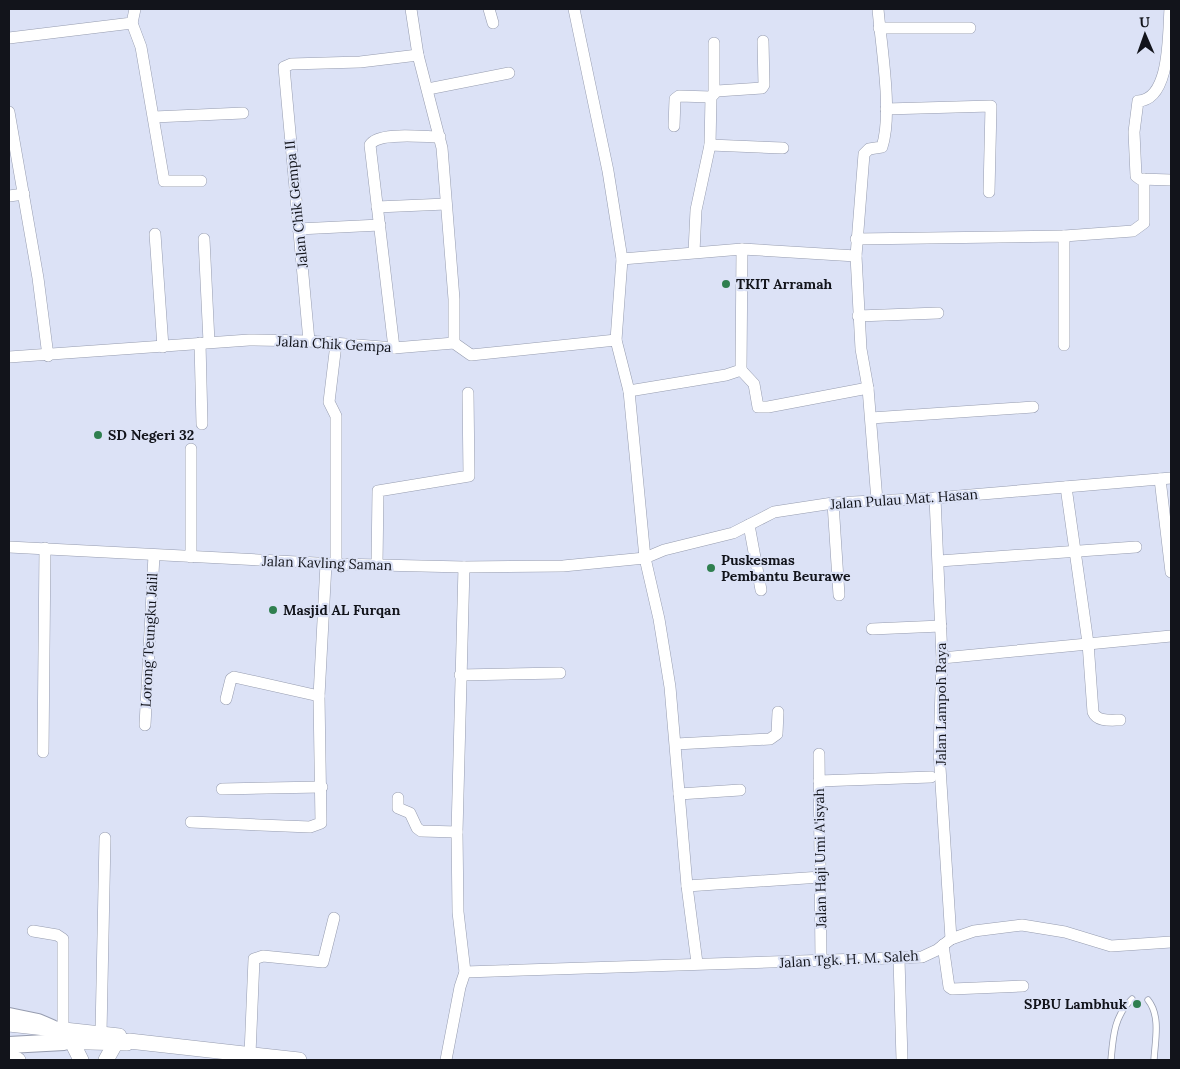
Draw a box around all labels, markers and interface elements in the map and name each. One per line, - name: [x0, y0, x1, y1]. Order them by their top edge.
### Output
- north arrow: [1120, 10, 1170, 60]
- text: U: [1139, 13, 1151, 31]
- street label: Jalan Chik Gempa II: [280, 139, 312, 270]
- place label: TKIT Arramah: [736, 275, 832, 293]
- marker: TKIT Arramah: [720, 278, 732, 290]
- street label: Jalan Chik Gempa: [275, 332, 392, 356]
- place label: SD Negeri 32: [108, 426, 194, 444]
- marker: SD Negeri 32: [92, 429, 104, 441]
- street label: Jalan Pulau Mat. Hasan: [829, 485, 979, 513]
- place label: Puskesmas Pembantu Beurawe: [721, 551, 851, 585]
- street label: Jalan Kavling Saman: [261, 552, 393, 574]
- marker: Puskesmas Pembantu Beurawe: [705, 562, 717, 574]
- street label: Lorong Teungku Jalil: [136, 572, 162, 708]
- place label: Masjid AL Furqan: [283, 601, 400, 619]
- marker: Masjid AL Furqan: [267, 604, 279, 616]
- street label: Jalan Lampoh Raya: [932, 643, 950, 766]
- street label: Jalan Haji Umi A'isyah: [810, 788, 830, 929]
- street label: Jalan Tgk. H. M. Saleh: [778, 946, 919, 972]
- place label: SPBU Lambhuk: [1024, 995, 1128, 1013]
- marker: SPBU Lambhuk: [1131, 998, 1143, 1010]

